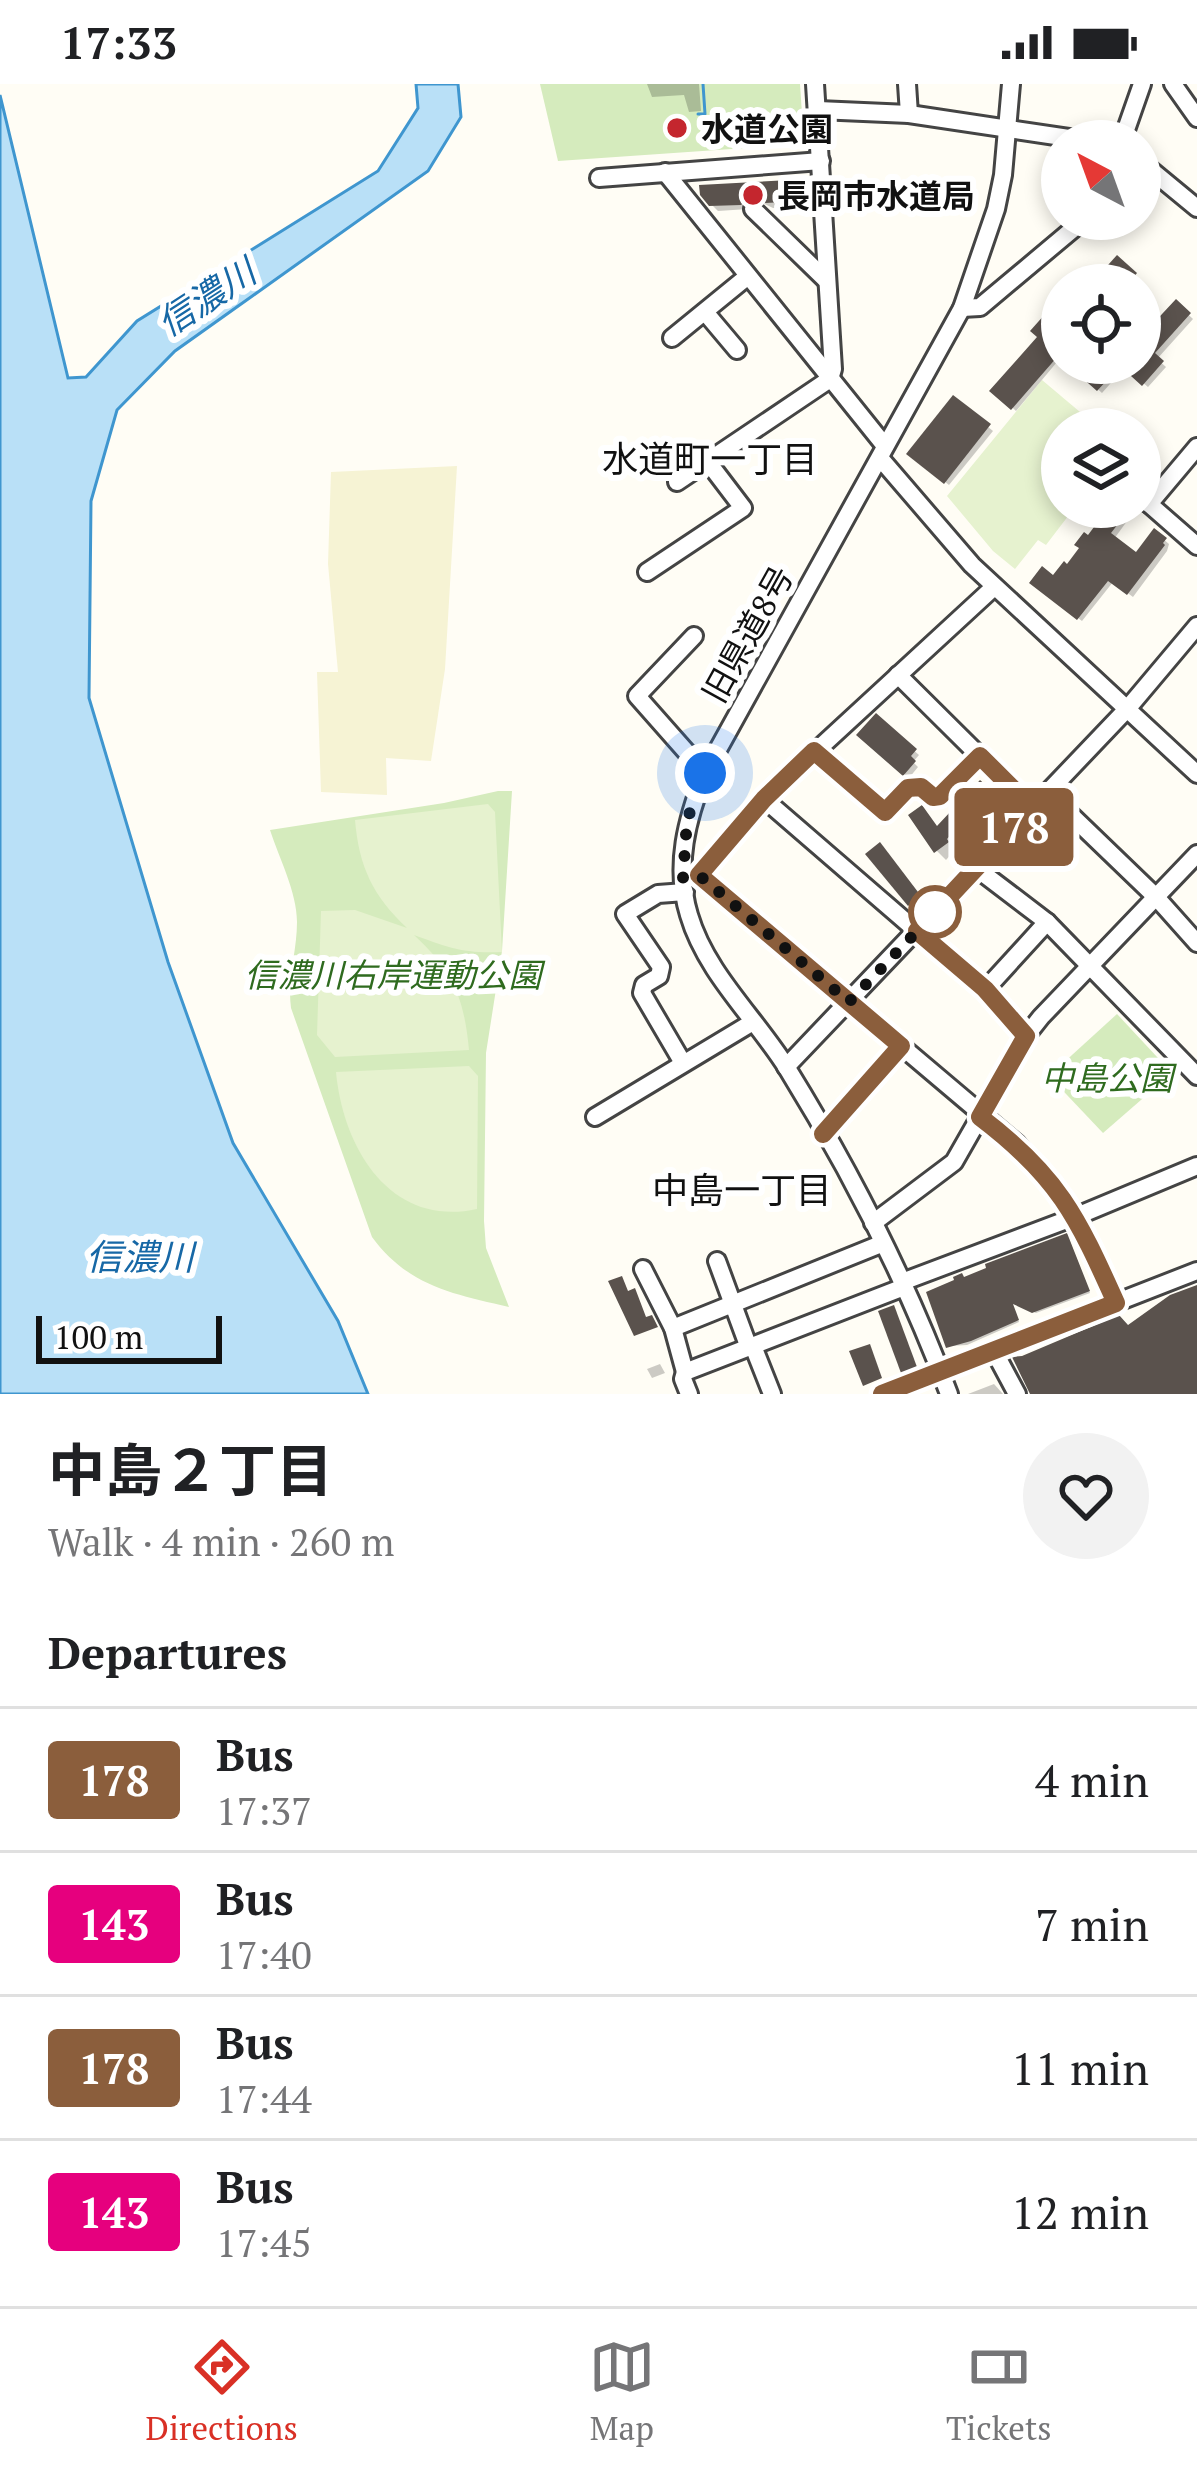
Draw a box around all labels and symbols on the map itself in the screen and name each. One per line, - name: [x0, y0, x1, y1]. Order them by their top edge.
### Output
- place label: 水道公園: [701, 107, 833, 150]
- marker: 水道公園: [664, 115, 690, 141]
- north arrow: [1041, 120, 1161, 240]
- place label: 長岡市水道局: [777, 174, 975, 217]
- marker: 長岡市水道局: [740, 182, 766, 208]
- water label: 信濃川: [148, 246, 267, 346]
- district label: 水道町一丁目: [602, 435, 818, 482]
- street label: 旧県道8号: [692, 558, 802, 710]
- your location: [675, 743, 735, 803]
- line badge: 178: [945, 788, 1083, 866]
- unlabelled marker: [910, 887, 960, 937]
- park label: 信濃川右岸運動公園: [245, 953, 546, 996]
- park label: 中島公園: [1041, 1056, 1177, 1099]
- district label: 中島一丁目: [652, 1166, 832, 1213]
- water label: 信濃川: [86, 1233, 198, 1280]
- scale bar: [36, 1310, 222, 1363]

